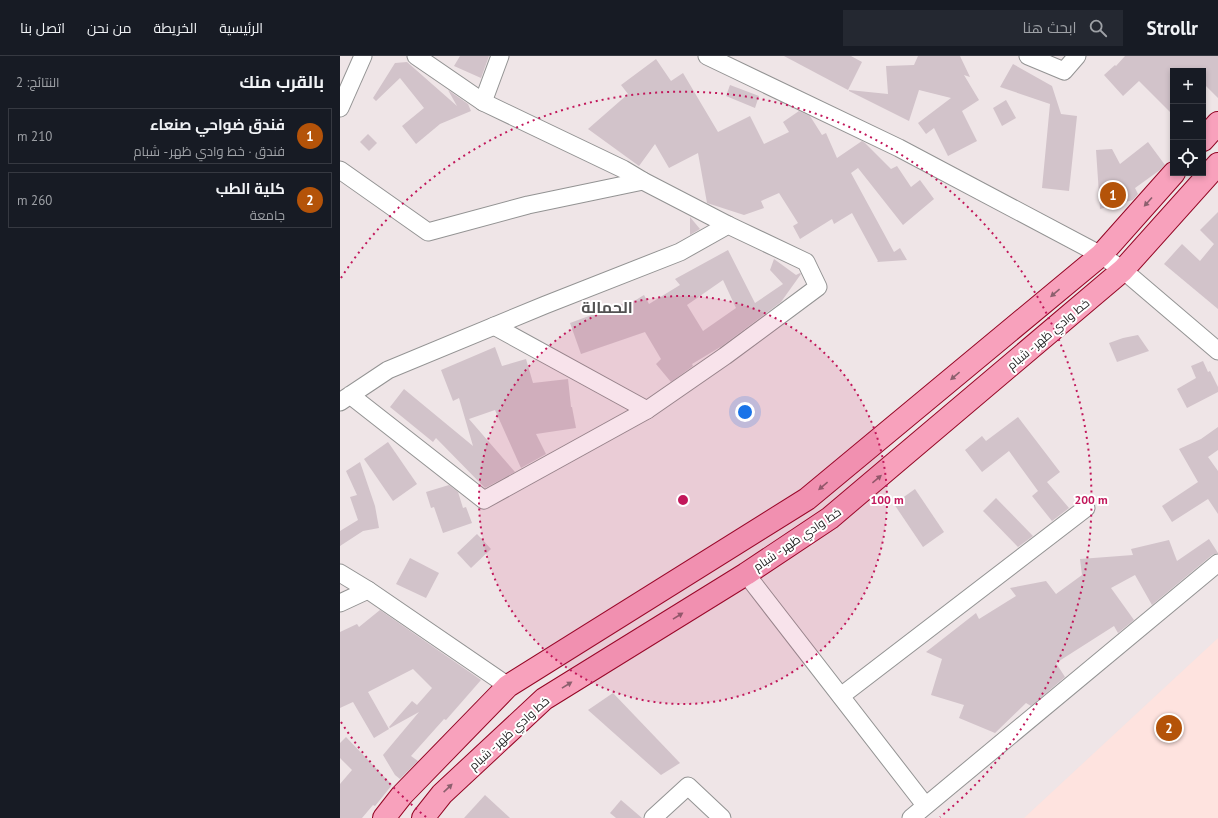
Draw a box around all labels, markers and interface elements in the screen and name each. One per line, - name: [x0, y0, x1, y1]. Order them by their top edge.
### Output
- search box: [843, 10, 1123, 46]
- text: Strollr: [1147, 16, 1198, 40]
- icon: search: [1087, 17, 1109, 39]
- text: ابحث هنا: [1022, 18, 1077, 37]
- text: اتصل بنا: [20, 19, 65, 37]
- text: من نحن: [87, 19, 131, 37]
- text: الخريطة: [153, 19, 197, 37]
- text: الرئيسية: [219, 19, 263, 37]
- map controls: [1170, 68, 1206, 176]
- button: +: [1170, 68, 1206, 104]
- text: بالقرب منك: [240, 71, 324, 93]
- text: النتائج: 2: [16, 74, 60, 91]
- button: −: [1170, 104, 1206, 140]
- text: فندق ضواحي صنعاء: [150, 115, 285, 134]
- text: 210 m: [17, 128, 52, 145]
- text: 1: [306, 128, 314, 145]
- button: locate: [1170, 140, 1206, 176]
- text: فندق · خط وادي ظهر - شبام: [133, 143, 285, 160]
- text: كلية الطب: [216, 179, 285, 198]
- pin: 1: [1100, 180, 1126, 210]
- text: 260 m: [17, 192, 52, 209]
- text: 2: [306, 192, 314, 209]
- one-way arrow: [1143, 197, 1152, 207]
- text: جامعة: [250, 207, 285, 224]
- one-way arrow: [1050, 288, 1060, 297]
- street label: خط وادي ظهر - شبام: [1004, 295, 1094, 375]
- district label: الحمالة: [581, 297, 633, 317]
- one-way arrow: [950, 371, 960, 380]
- your location: [735, 402, 755, 422]
- one-way arrow: [872, 475, 881, 484]
- one-way arrow: [818, 481, 828, 490]
- text: 100 m: [870, 492, 904, 507]
- text: 200 m: [1074, 492, 1108, 507]
- centre of rings: [676, 493, 690, 507]
- street label: خط وادي ظهر - شبام: [750, 504, 845, 576]
- one-way arrow: [672, 612, 683, 620]
- one-way arrow: [562, 681, 572, 689]
- street label: خط وادي ظهر - شبام: [466, 693, 554, 775]
- pin: 2: [1156, 713, 1182, 743]
- one-way arrow: [443, 783, 453, 793]

